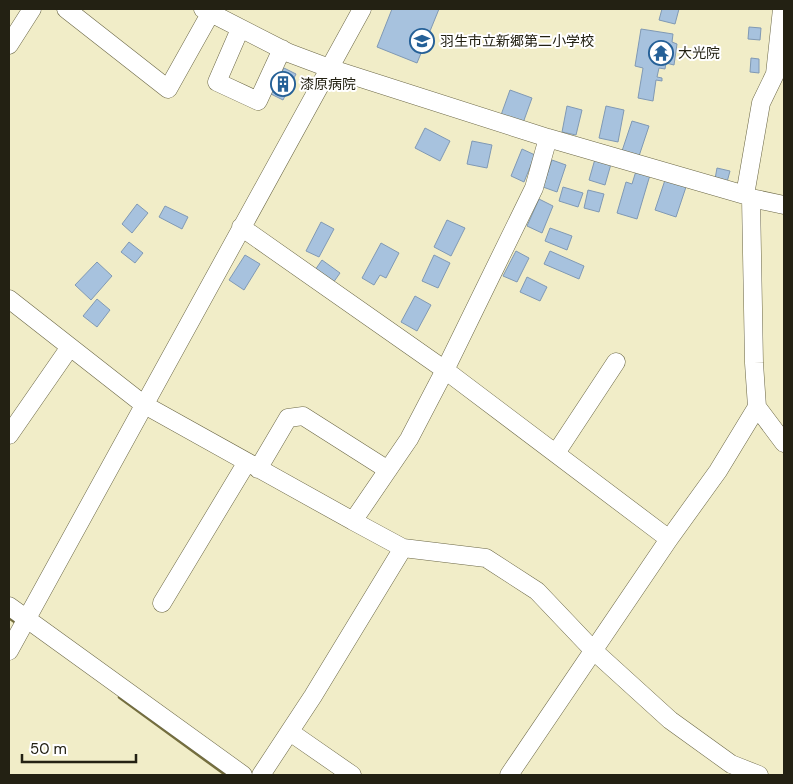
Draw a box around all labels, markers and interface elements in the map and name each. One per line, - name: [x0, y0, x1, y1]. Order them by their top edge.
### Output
- school or university icon: 羽生市立新郷第二小学校: [409, 28, 435, 54]
- place label: 羽生市立新郷第二小学校: [440, 32, 594, 50]
- temple icon: 大光院: [648, 40, 674, 66]
- place label: 大光院: [678, 44, 720, 62]
- building icon: 漆原病院: [270, 71, 296, 97]
- place label: 漆原病院: [300, 75, 356, 93]
- scale bar: [22, 732, 136, 764]
- text: 50 m: [30, 739, 67, 759]

